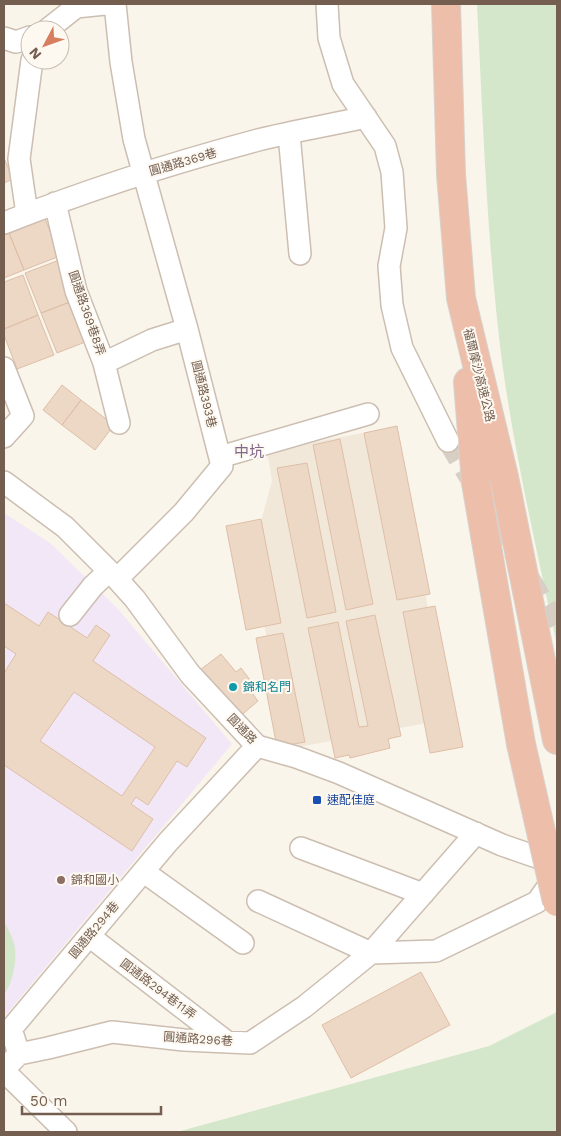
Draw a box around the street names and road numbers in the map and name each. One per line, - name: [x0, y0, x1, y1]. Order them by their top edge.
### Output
- street label: 圓通路369巷: [148, 146, 218, 178]
- street label: 圓通路369巷8弄: [66, 269, 108, 357]
- street label: 福爾摩沙高速公路: [461, 327, 497, 423]
- street label: 圓通路393巷: [189, 359, 219, 429]
- street label: 圓通路: [224, 711, 260, 747]
- street label: 圓通路294巷: [66, 899, 122, 961]
- street label: 圓通路294巷11弄: [117, 956, 199, 1022]
- street label: 圓通路296巷: [163, 1030, 233, 1048]

